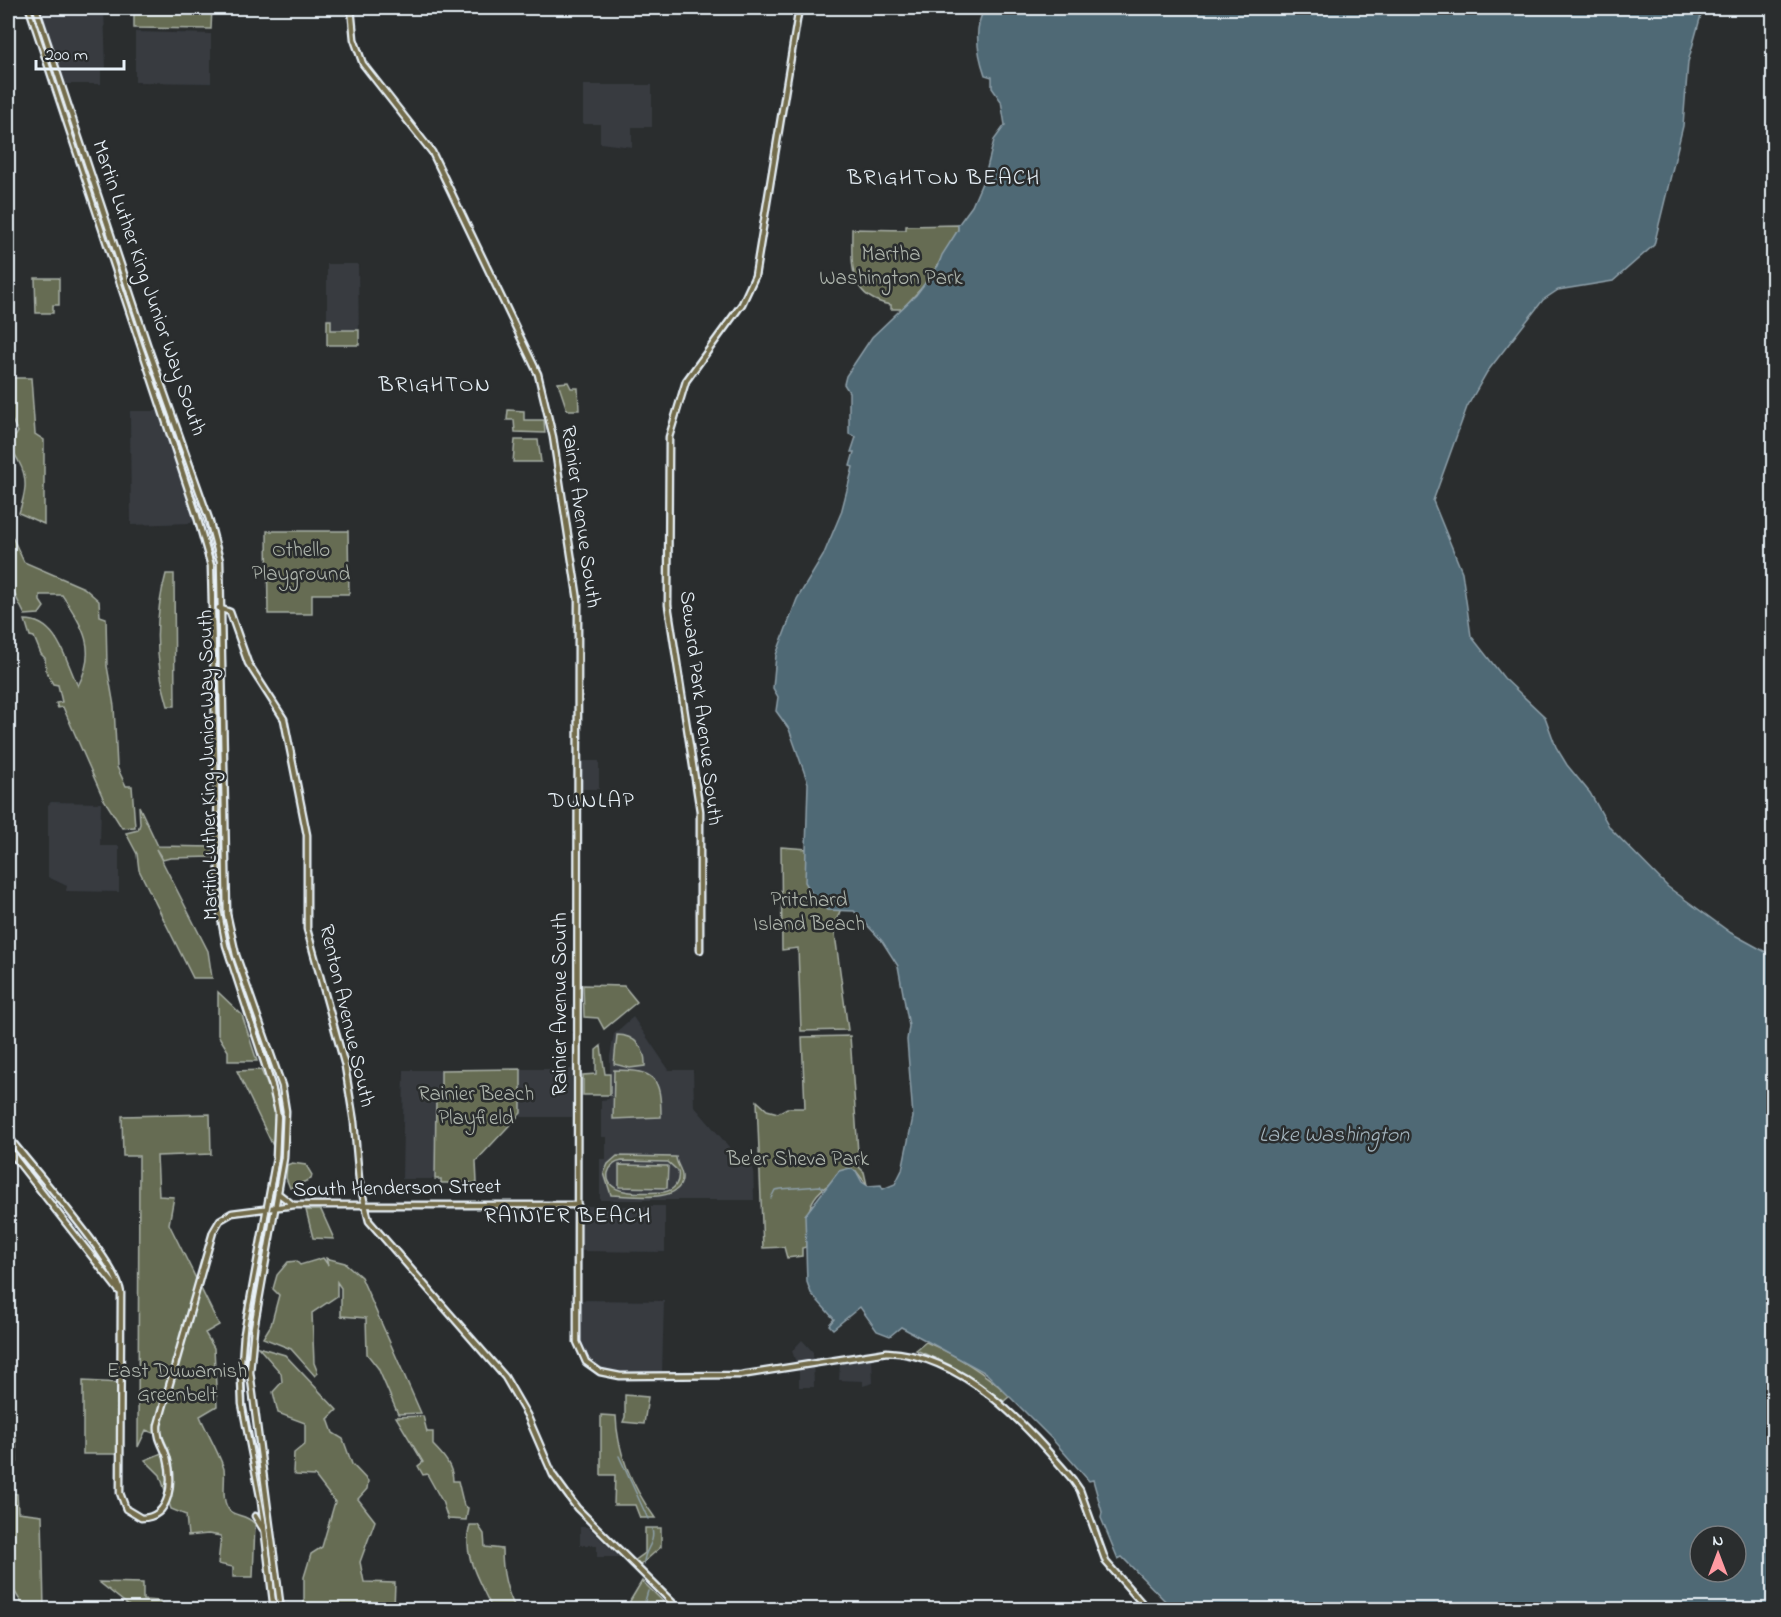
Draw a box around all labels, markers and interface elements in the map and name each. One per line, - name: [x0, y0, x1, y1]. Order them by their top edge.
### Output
- scale bar: [36, 33, 124, 71]
- text: 200 m: [45, 43, 88, 69]
- street label: Martin Luther King Junior Way South: [81, 136, 213, 441]
- district label: BRIGHTON BEACH: [846, 163, 1041, 195]
- park label: Martha Washington Park: [819, 240, 963, 296]
- district label: BRIGHTON: [378, 370, 491, 402]
- street label: Rainier Avenue South: [552, 424, 608, 610]
- park label: Othello Playground: [252, 536, 350, 592]
- street label: Seward Park Avenue South: [671, 589, 729, 827]
- street label: Martin Luther King Junior Way South: [191, 609, 229, 921]
- district label: DUNLAP: [547, 786, 636, 818]
- park label: Pritchard Island Beach: [753, 886, 865, 940]
- street label: Rainier Avenue South: [546, 912, 576, 1096]
- street label: Renton Avenue South: [310, 922, 382, 1110]
- park label: Rainier Beach Playfield: [418, 1080, 534, 1136]
- water label: Lake Washington: [1259, 1120, 1410, 1152]
- park label: Be'er Sheva Park: [726, 1145, 870, 1175]
- street label: South Henderson Street: [293, 1172, 501, 1206]
- district label: RAINIER BEACH: [484, 1201, 652, 1233]
- park label: East Duwamish Greenbelt: [107, 1357, 247, 1411]
- north arrow: [1688, 1524, 1748, 1584]
- text: N: [1713, 1529, 1724, 1553]

